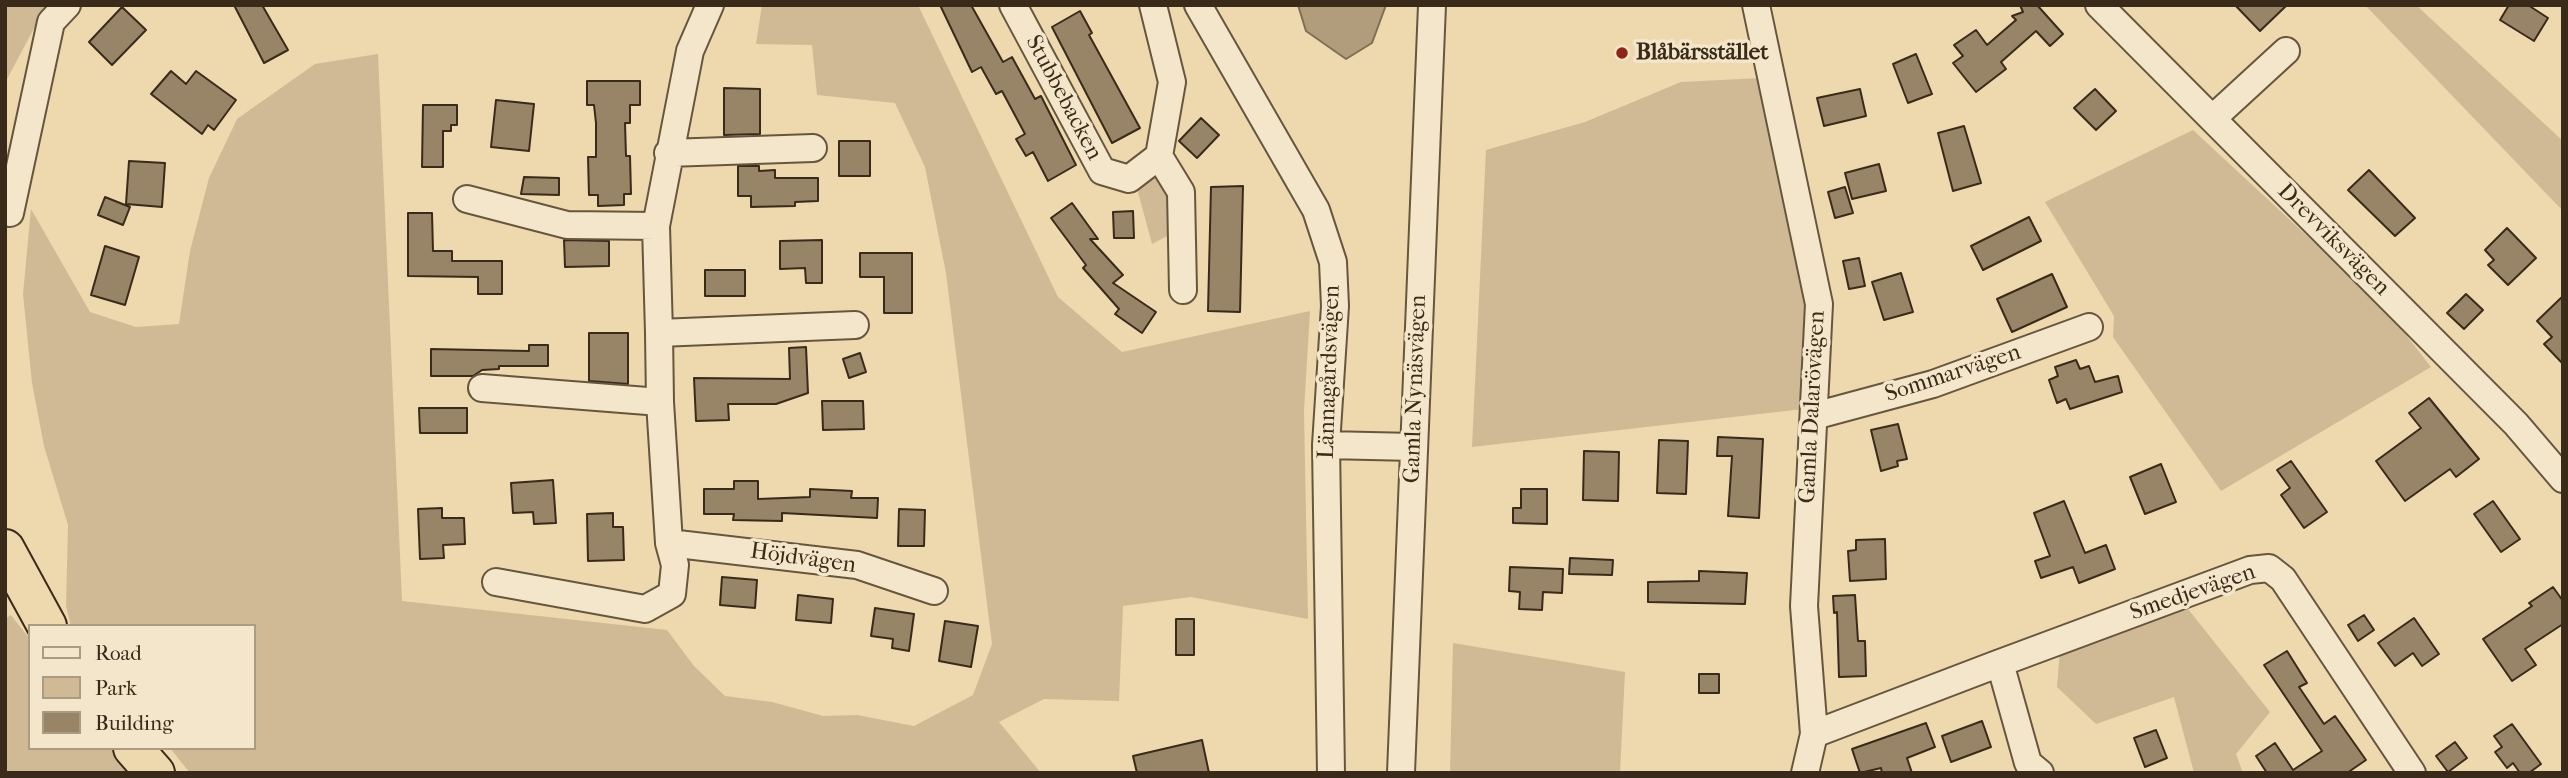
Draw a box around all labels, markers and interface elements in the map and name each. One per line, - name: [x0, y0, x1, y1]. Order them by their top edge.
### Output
- street label: Stubbebacken: [1019, 31, 1107, 165]
- place label: Blåbärsstället: [1636, 39, 1768, 67]
- marker: Blåbärsstället: [1614, 45, 1630, 61]
- street label: Drevviksvägen: [2271, 178, 2395, 302]
- street label: Lännagårdsvägen: [1313, 284, 1347, 460]
- street label: Gamla Nynäsvägen: [1399, 294, 1433, 484]
- street label: Gamla Dalarövägen: [1794, 310, 1832, 504]
- street label: Sommarvägen: [1882, 339, 2024, 409]
- street label: Höjdvägen: [748, 538, 858, 580]
- street label: Smedjevägen: [2127, 559, 2259, 627]
- legend: [28, 624, 256, 750]
- text: Road: [95, 641, 142, 665]
- text: Park: [95, 676, 137, 700]
- text: Building: [95, 711, 173, 735]

